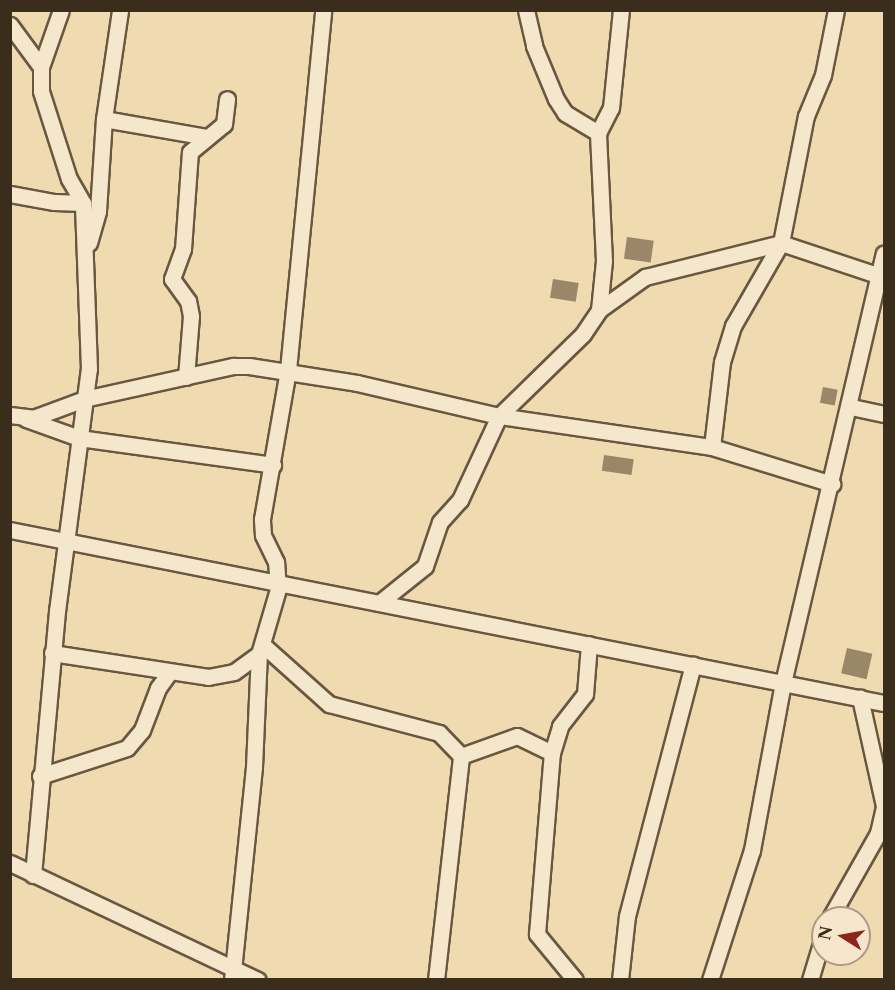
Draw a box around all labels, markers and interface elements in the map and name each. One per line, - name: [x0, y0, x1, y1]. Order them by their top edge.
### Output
- north arrow: [811, 906, 871, 966]
- text: N: [814, 924, 836, 942]

